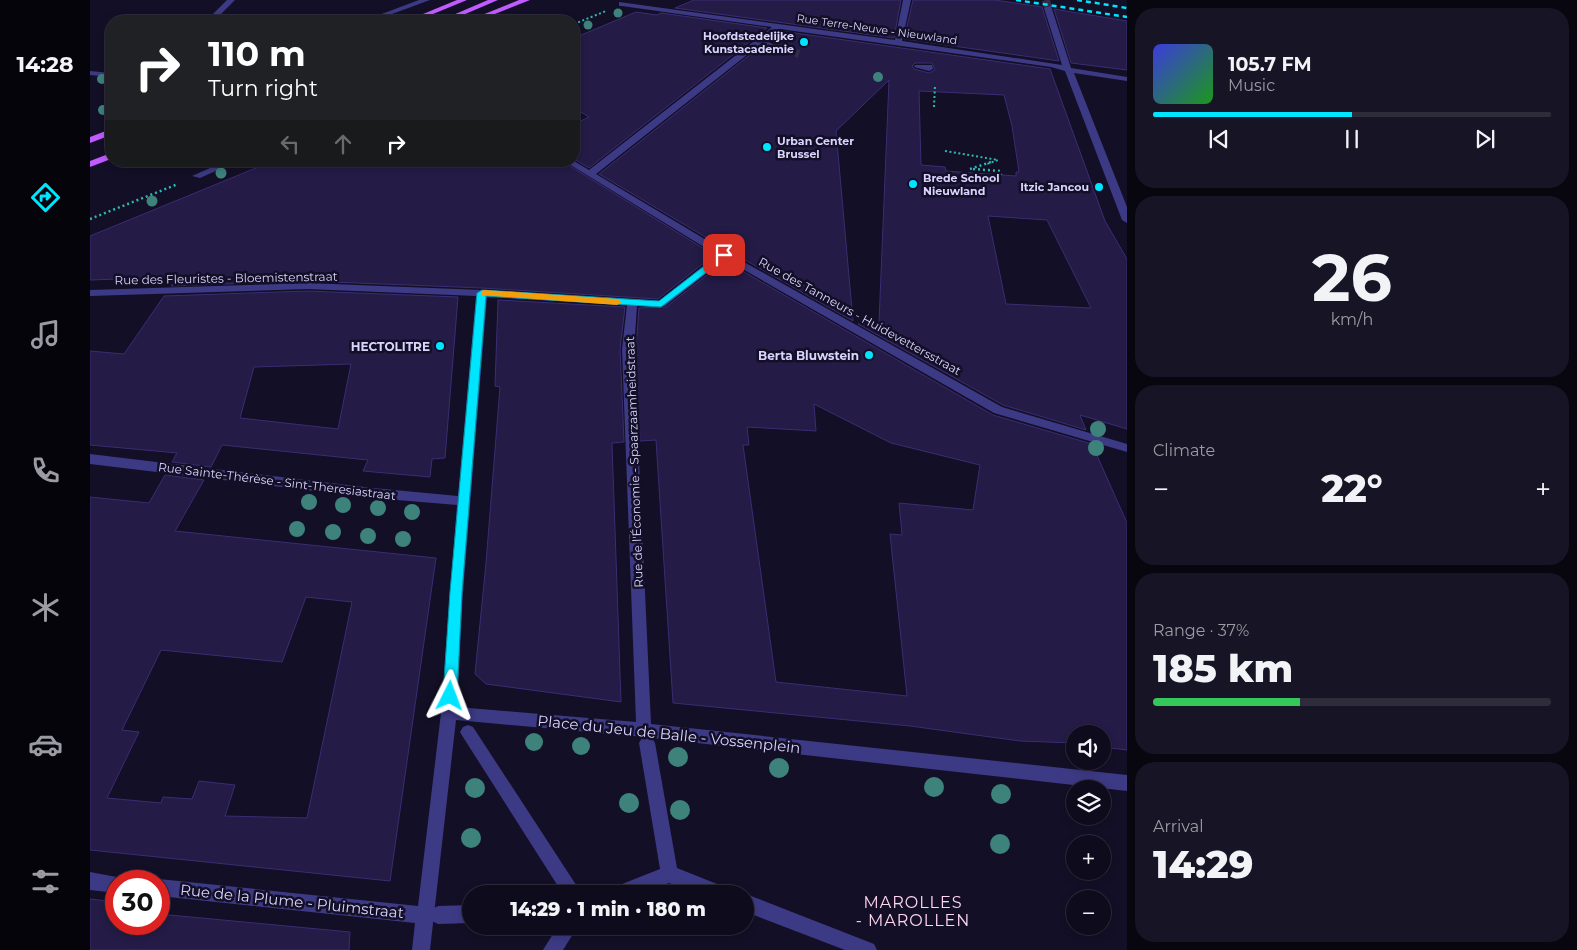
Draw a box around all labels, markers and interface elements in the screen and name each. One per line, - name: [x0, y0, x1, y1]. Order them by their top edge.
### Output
- street label: Rue Terre-Neuve - Nieuwland: [796, 11, 958, 47]
- place label: Hoofdstedelijke Kunstacademie: [703, 29, 794, 56]
- text: 110 m: [208, 32, 306, 75]
- icon: right: [125, 35, 190, 100]
- marker: Hoofdstedelijke Kunstacademie: [798, 36, 810, 48]
- text: 14:28: [16, 51, 74, 78]
- text: 105.7 FM: [1228, 53, 1312, 76]
- text: Turn right: [208, 75, 318, 102]
- text: Music: [1228, 76, 1275, 95]
- icon: previous: [1205, 125, 1233, 153]
- icon: pause: [1338, 125, 1366, 153]
- icon: next: [1471, 125, 1499, 153]
- icon: left: [276, 130, 304, 158]
- icon: ahead: [329, 130, 357, 158]
- icon: right: [382, 130, 410, 158]
- place label: Urban Center Brussel: [777, 134, 854, 161]
- marker: Urban Center Brussel: [761, 141, 773, 153]
- place label: Brede School Nieuwland: [923, 171, 1000, 198]
- marker: Brede School Nieuwland: [907, 178, 919, 190]
- icon: directions: [28, 180, 63, 215]
- place label: Itzic Jancou: [1020, 180, 1089, 194]
- marker: Itzic Jancou: [1093, 181, 1105, 193]
- pin: [703, 234, 745, 276]
- text: 26: [1312, 238, 1392, 317]
- icon: arrive: [710, 241, 738, 269]
- street label: Rue des Tanneurs - Huidevettersstraat: [756, 254, 964, 378]
- street label: Rue des Fleuristes - Bloemistenstraat: [114, 269, 338, 287]
- text: km/h: [1331, 310, 1373, 329]
- icon: music: [28, 317, 63, 352]
- street label: Rue de l'Économie - Spaarzaamheidstraat: [622, 336, 646, 588]
- place label: HECTOLITRE: [351, 339, 430, 354]
- marker: HECTOLITRE: [434, 340, 446, 352]
- place label: Berta Bluwstein: [758, 348, 859, 363]
- marker: Berta Bluwstein: [863, 349, 875, 361]
- text: Climate: [1153, 441, 1215, 460]
- icon: phone: [28, 453, 63, 488]
- street label: Rue Sainte-Thérèse - Sint-Theresiastraat: [157, 459, 397, 503]
- text: 22°: [1321, 465, 1383, 512]
- text: −: [1153, 472, 1169, 506]
- text: +: [1535, 472, 1551, 506]
- icon: climate: [28, 590, 63, 625]
- text: Range · 37%: [1153, 621, 1249, 640]
- text: 185 km: [1153, 645, 1293, 692]
- position arrow: [423, 669, 475, 721]
- street label: Place du Jeu de Balle - Vossenplein: [537, 711, 801, 757]
- map controls: [1066, 725, 1111, 935]
- button: sound: [1066, 725, 1111, 770]
- icon: car: [28, 727, 63, 762]
- button: layers: [1066, 780, 1111, 825]
- text: Arrival: [1153, 817, 1203, 836]
- button: +: [1066, 835, 1111, 880]
- text: 14:29: [1153, 841, 1254, 888]
- icon: filters: [28, 864, 63, 899]
- speed limit sign: 30: [105, 870, 170, 935]
- street label: Rue de la Plume - Pluimstraat: [179, 880, 405, 922]
- button: −: [1066, 890, 1111, 935]
- district label: MAROLLES - MAROLLEN: [856, 893, 970, 930]
- text: 14:29 · 1 min · 180 m: [510, 898, 706, 921]

